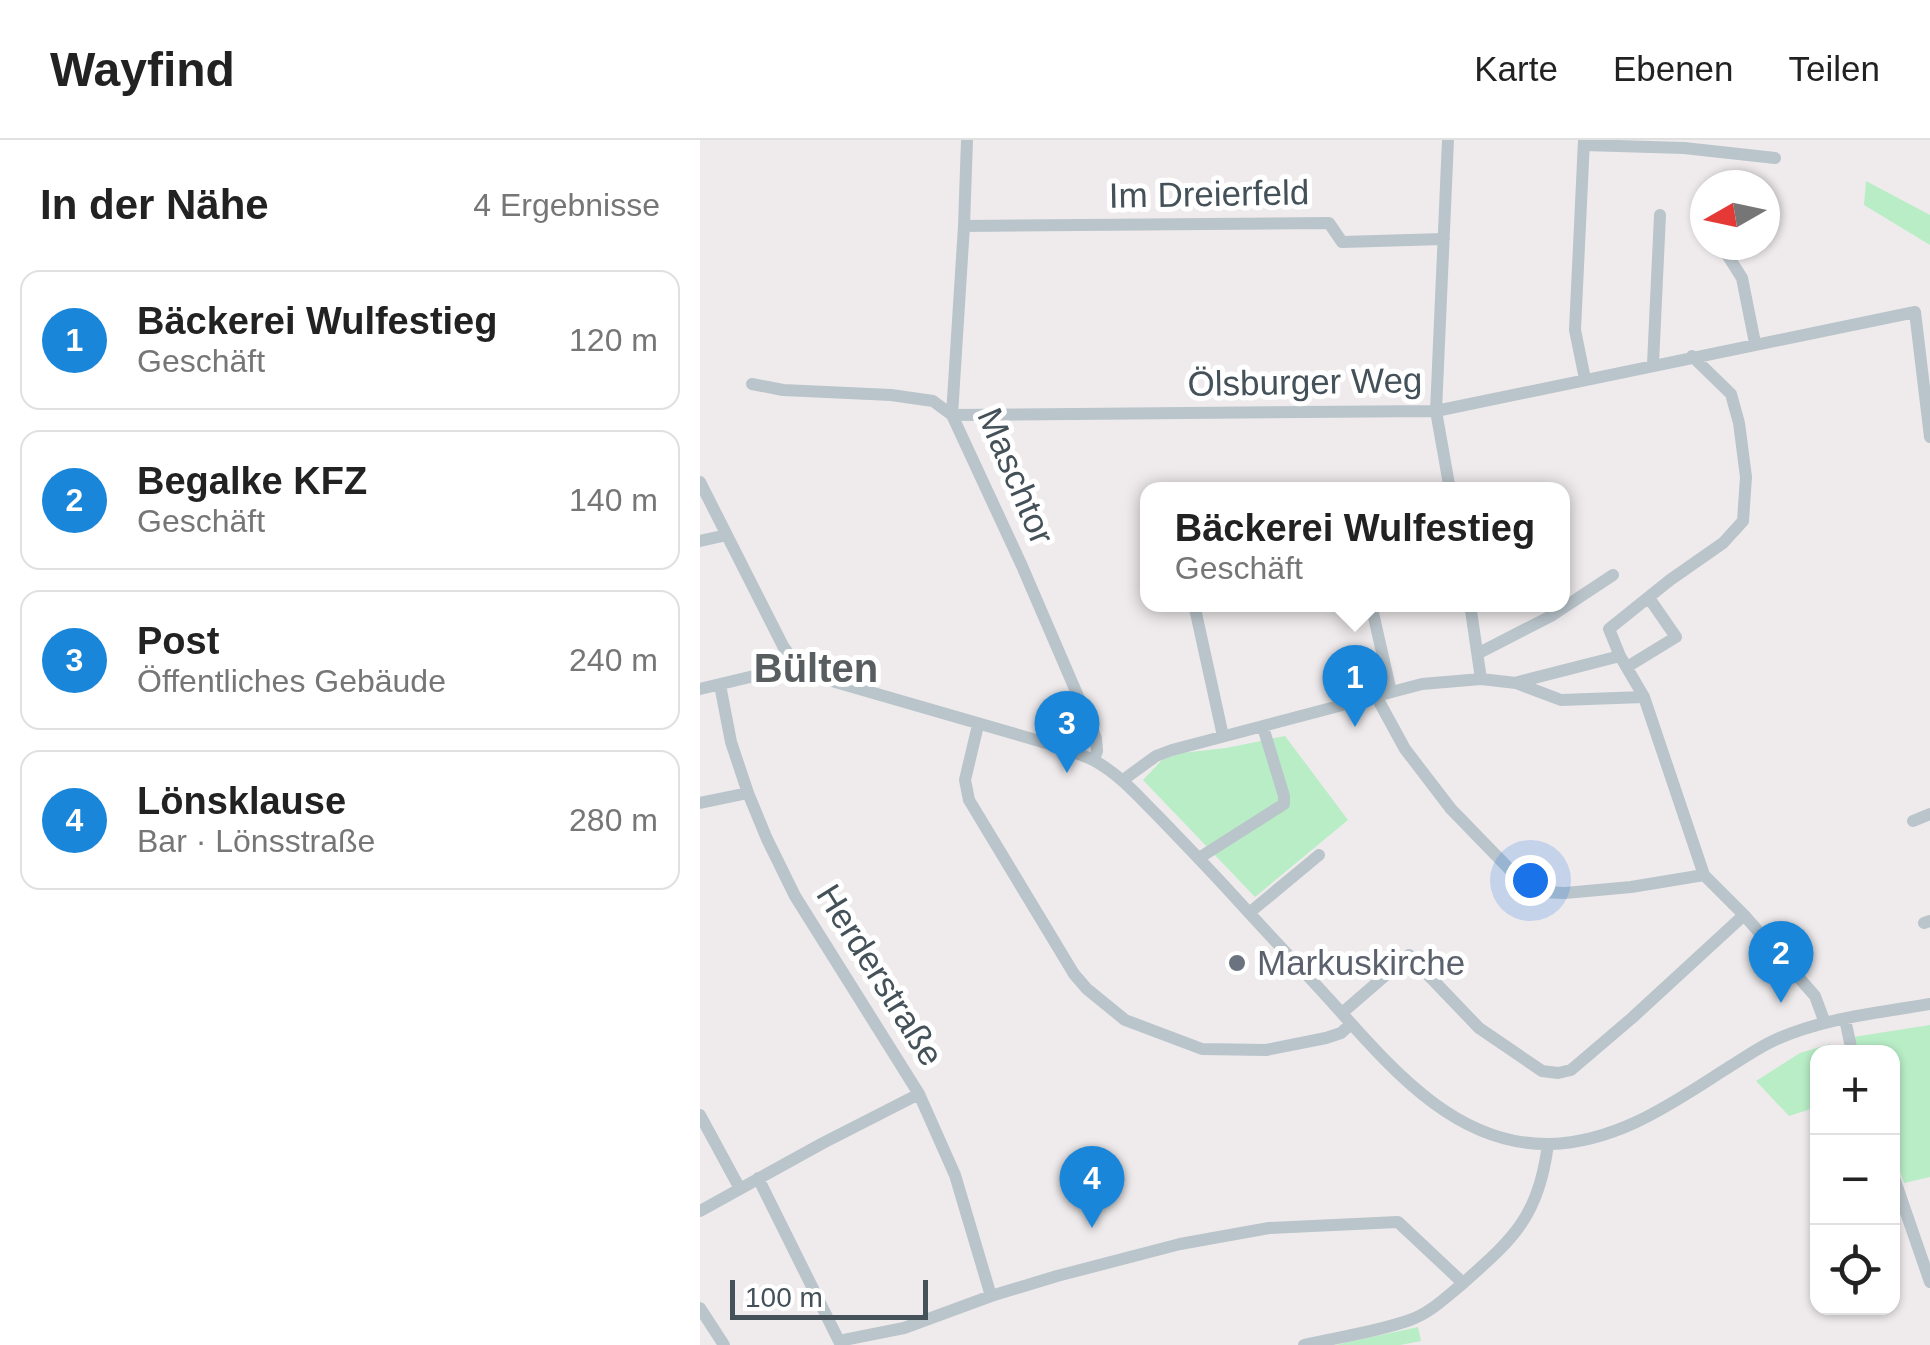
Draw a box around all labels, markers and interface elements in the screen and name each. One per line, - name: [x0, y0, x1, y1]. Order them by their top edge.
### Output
- text: Wayfind: [50, 43, 235, 96]
- text: Karte: [1474, 49, 1558, 88]
- text: Ebenen: [1613, 49, 1734, 88]
- text: Teilen: [1789, 49, 1880, 88]
- north arrow: [1690, 170, 1780, 260]
- street label: Im Dreierfeld: [1109, 172, 1309, 215]
- text: In der Nähe: [40, 181, 269, 228]
- text: 4 Ergebnisse: [473, 187, 660, 223]
- text: Bäckerei Wulfestieg: [137, 300, 497, 342]
- text: 1: [66, 322, 83, 358]
- text: 120 m: [569, 322, 658, 358]
- text: Geschäft: [137, 343, 265, 379]
- street label: Ölsburger Weg: [1187, 360, 1423, 403]
- street label: Maschtor: [970, 402, 1063, 550]
- text: Begalke KFZ: [137, 460, 367, 502]
- text: 2: [66, 482, 83, 518]
- text: 140 m: [569, 482, 658, 518]
- popup: [1140, 482, 1570, 612]
- text: Geschäft: [137, 503, 265, 539]
- text: Bäckerei Wulfestieg: [1175, 507, 1535, 549]
- text: Geschäft: [1175, 550, 1303, 586]
- text: Post: [137, 620, 219, 662]
- text: 3: [66, 642, 83, 678]
- text: 240 m: [569, 642, 658, 678]
- pin: 1: [1322, 644, 1388, 727]
- district label: Bülten: [754, 646, 878, 690]
- text: Öffentliches Gebäude: [137, 663, 446, 699]
- pin: 3: [1034, 690, 1100, 773]
- text: Lönsklause: [137, 780, 346, 822]
- text: 4: [66, 802, 83, 838]
- text: 280 m: [569, 802, 658, 838]
- text: Bar · Lönsstraße: [137, 823, 375, 859]
- your location: [1505, 855, 1556, 906]
- street label: Herderstraße: [809, 877, 952, 1072]
- pin: 2: [1748, 920, 1814, 1003]
- place label: Markuskirche: [1257, 943, 1465, 982]
- marker: Markuskirche: [1226, 952, 1248, 974]
- map controls: [1810, 1045, 1900, 1315]
- button: +: [1810, 1045, 1900, 1135]
- button: −: [1810, 1135, 1900, 1225]
- pin: 4: [1060, 1146, 1124, 1228]
- button: locate: [1810, 1225, 1900, 1315]
- scale bar: [730, 1275, 928, 1320]
- text: 100 m: [745, 1282, 823, 1313]

